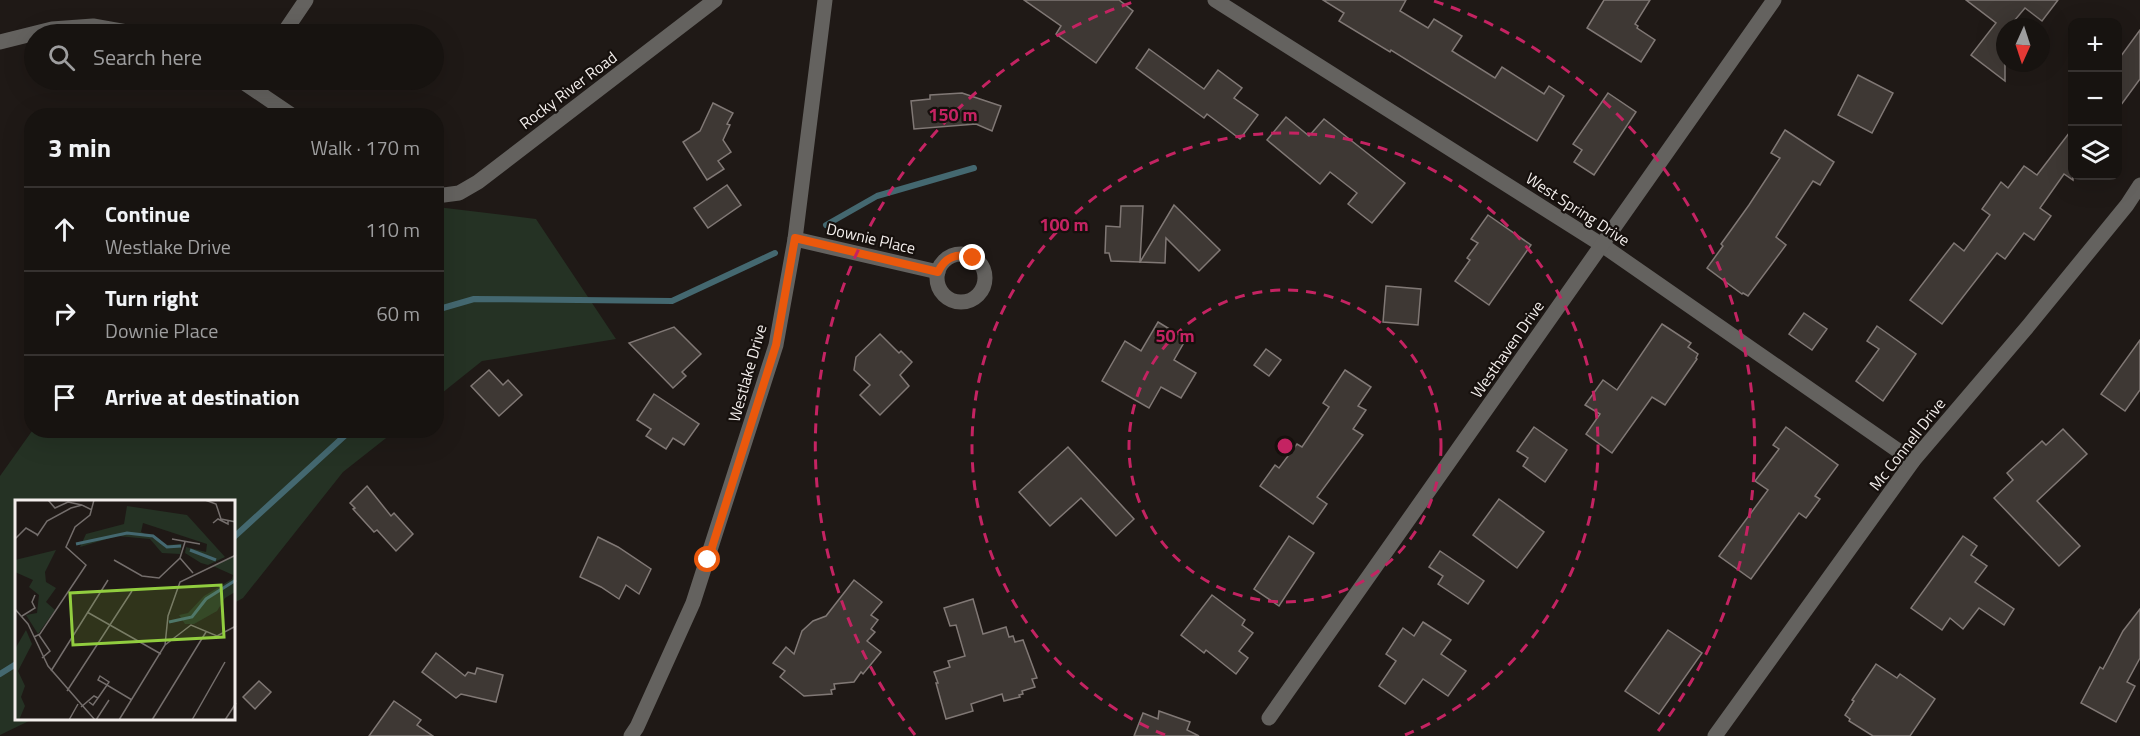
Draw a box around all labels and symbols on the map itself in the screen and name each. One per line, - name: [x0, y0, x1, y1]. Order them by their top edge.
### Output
- north arrow: [1996, 18, 2050, 72]
- street label: Rocky River Road: [514, 45, 622, 135]
- text: 150 m: [928, 101, 978, 128]
- street label: West Spring Drive: [1521, 166, 1635, 252]
- text: 100 m: [1039, 211, 1089, 238]
- street label: Downie Place: [824, 216, 918, 260]
- route end: [959, 244, 985, 270]
- street label: Westhaven Drive: [1464, 295, 1550, 403]
- street label: Westlake Drive: [722, 321, 772, 425]
- text: 50 m: [1155, 322, 1195, 349]
- street label: Mc Connell Drive: [1863, 392, 1951, 496]
- centre of rings: [1275, 436, 1295, 456]
- inset map: [15, 500, 236, 721]
- route start: [694, 546, 720, 572]

